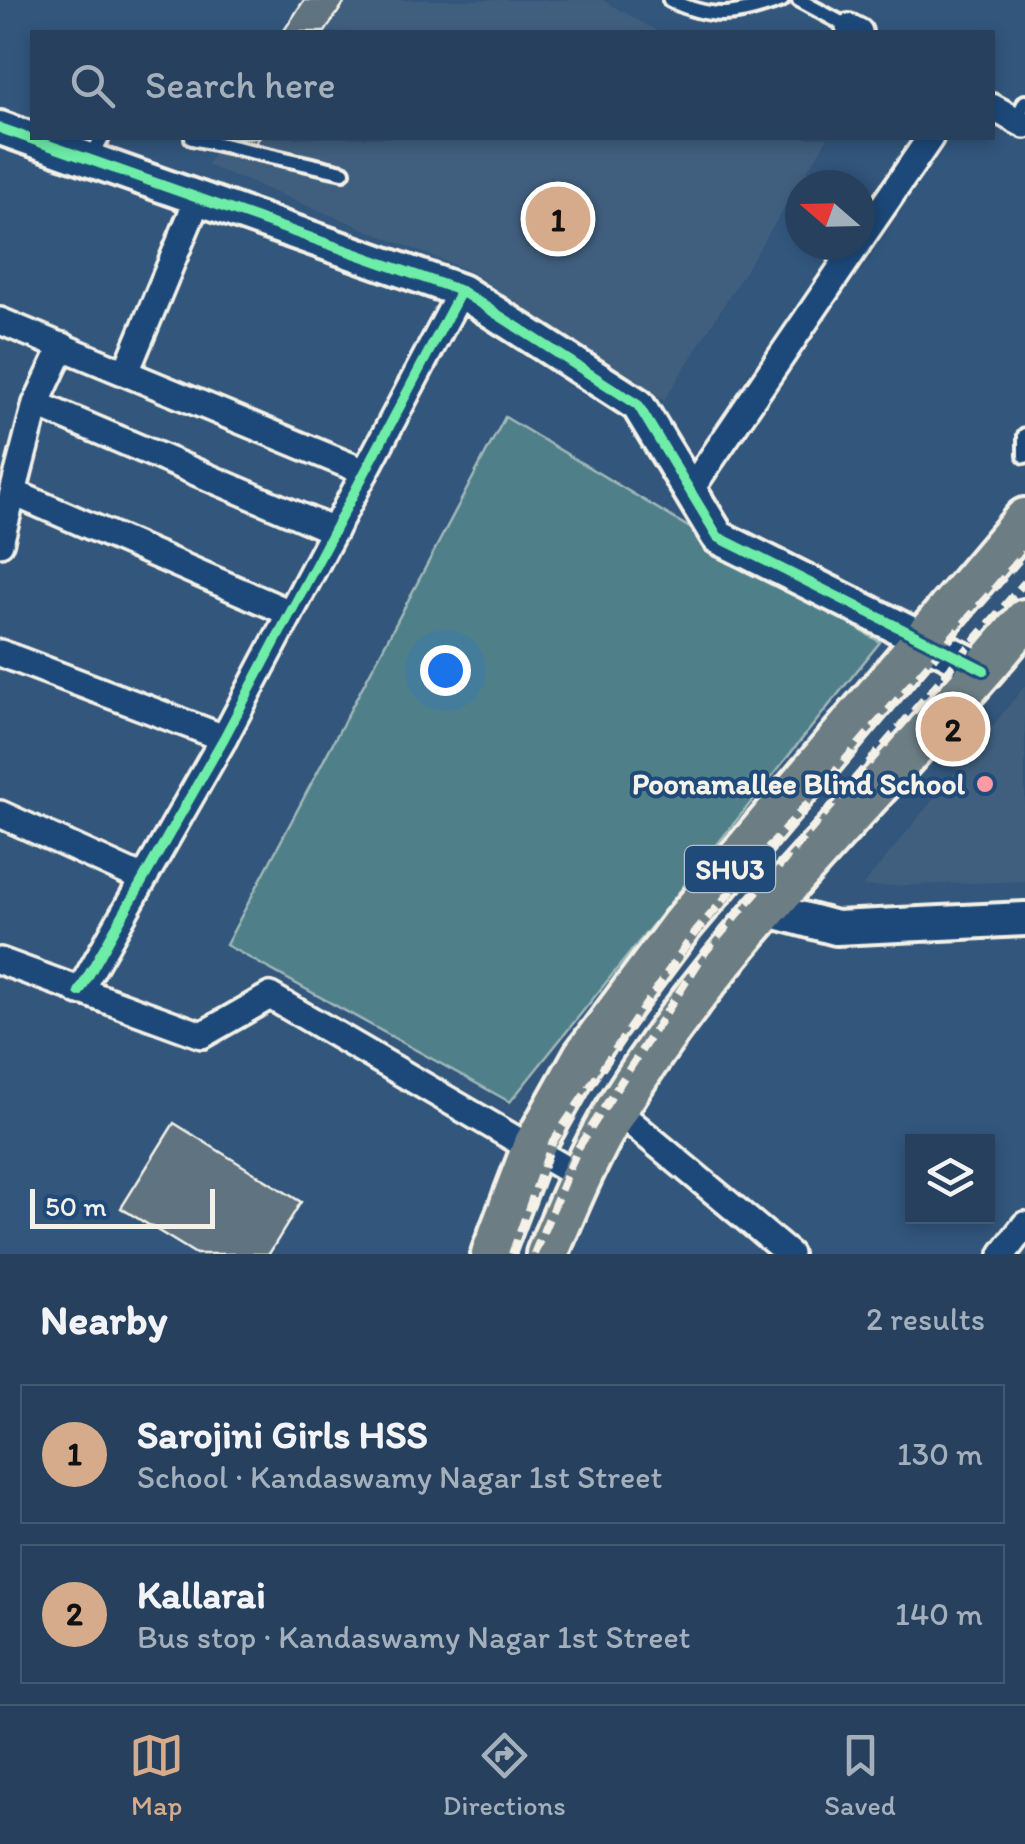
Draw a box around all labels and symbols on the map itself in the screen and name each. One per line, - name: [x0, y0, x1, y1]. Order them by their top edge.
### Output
- north arrow: [785, 170, 875, 260]
- pin: 1: [526, 182, 590, 256]
- your location: [420, 645, 471, 696]
- pin: 2: [920, 692, 986, 766]
- place label: Poonamallee Blind School: [632, 765, 966, 802]
- marker: Poonamallee Blind School: [974, 773, 996, 795]
- road number: SHU3: [685, 846, 775, 892]
- scale bar: [30, 1184, 215, 1228]

